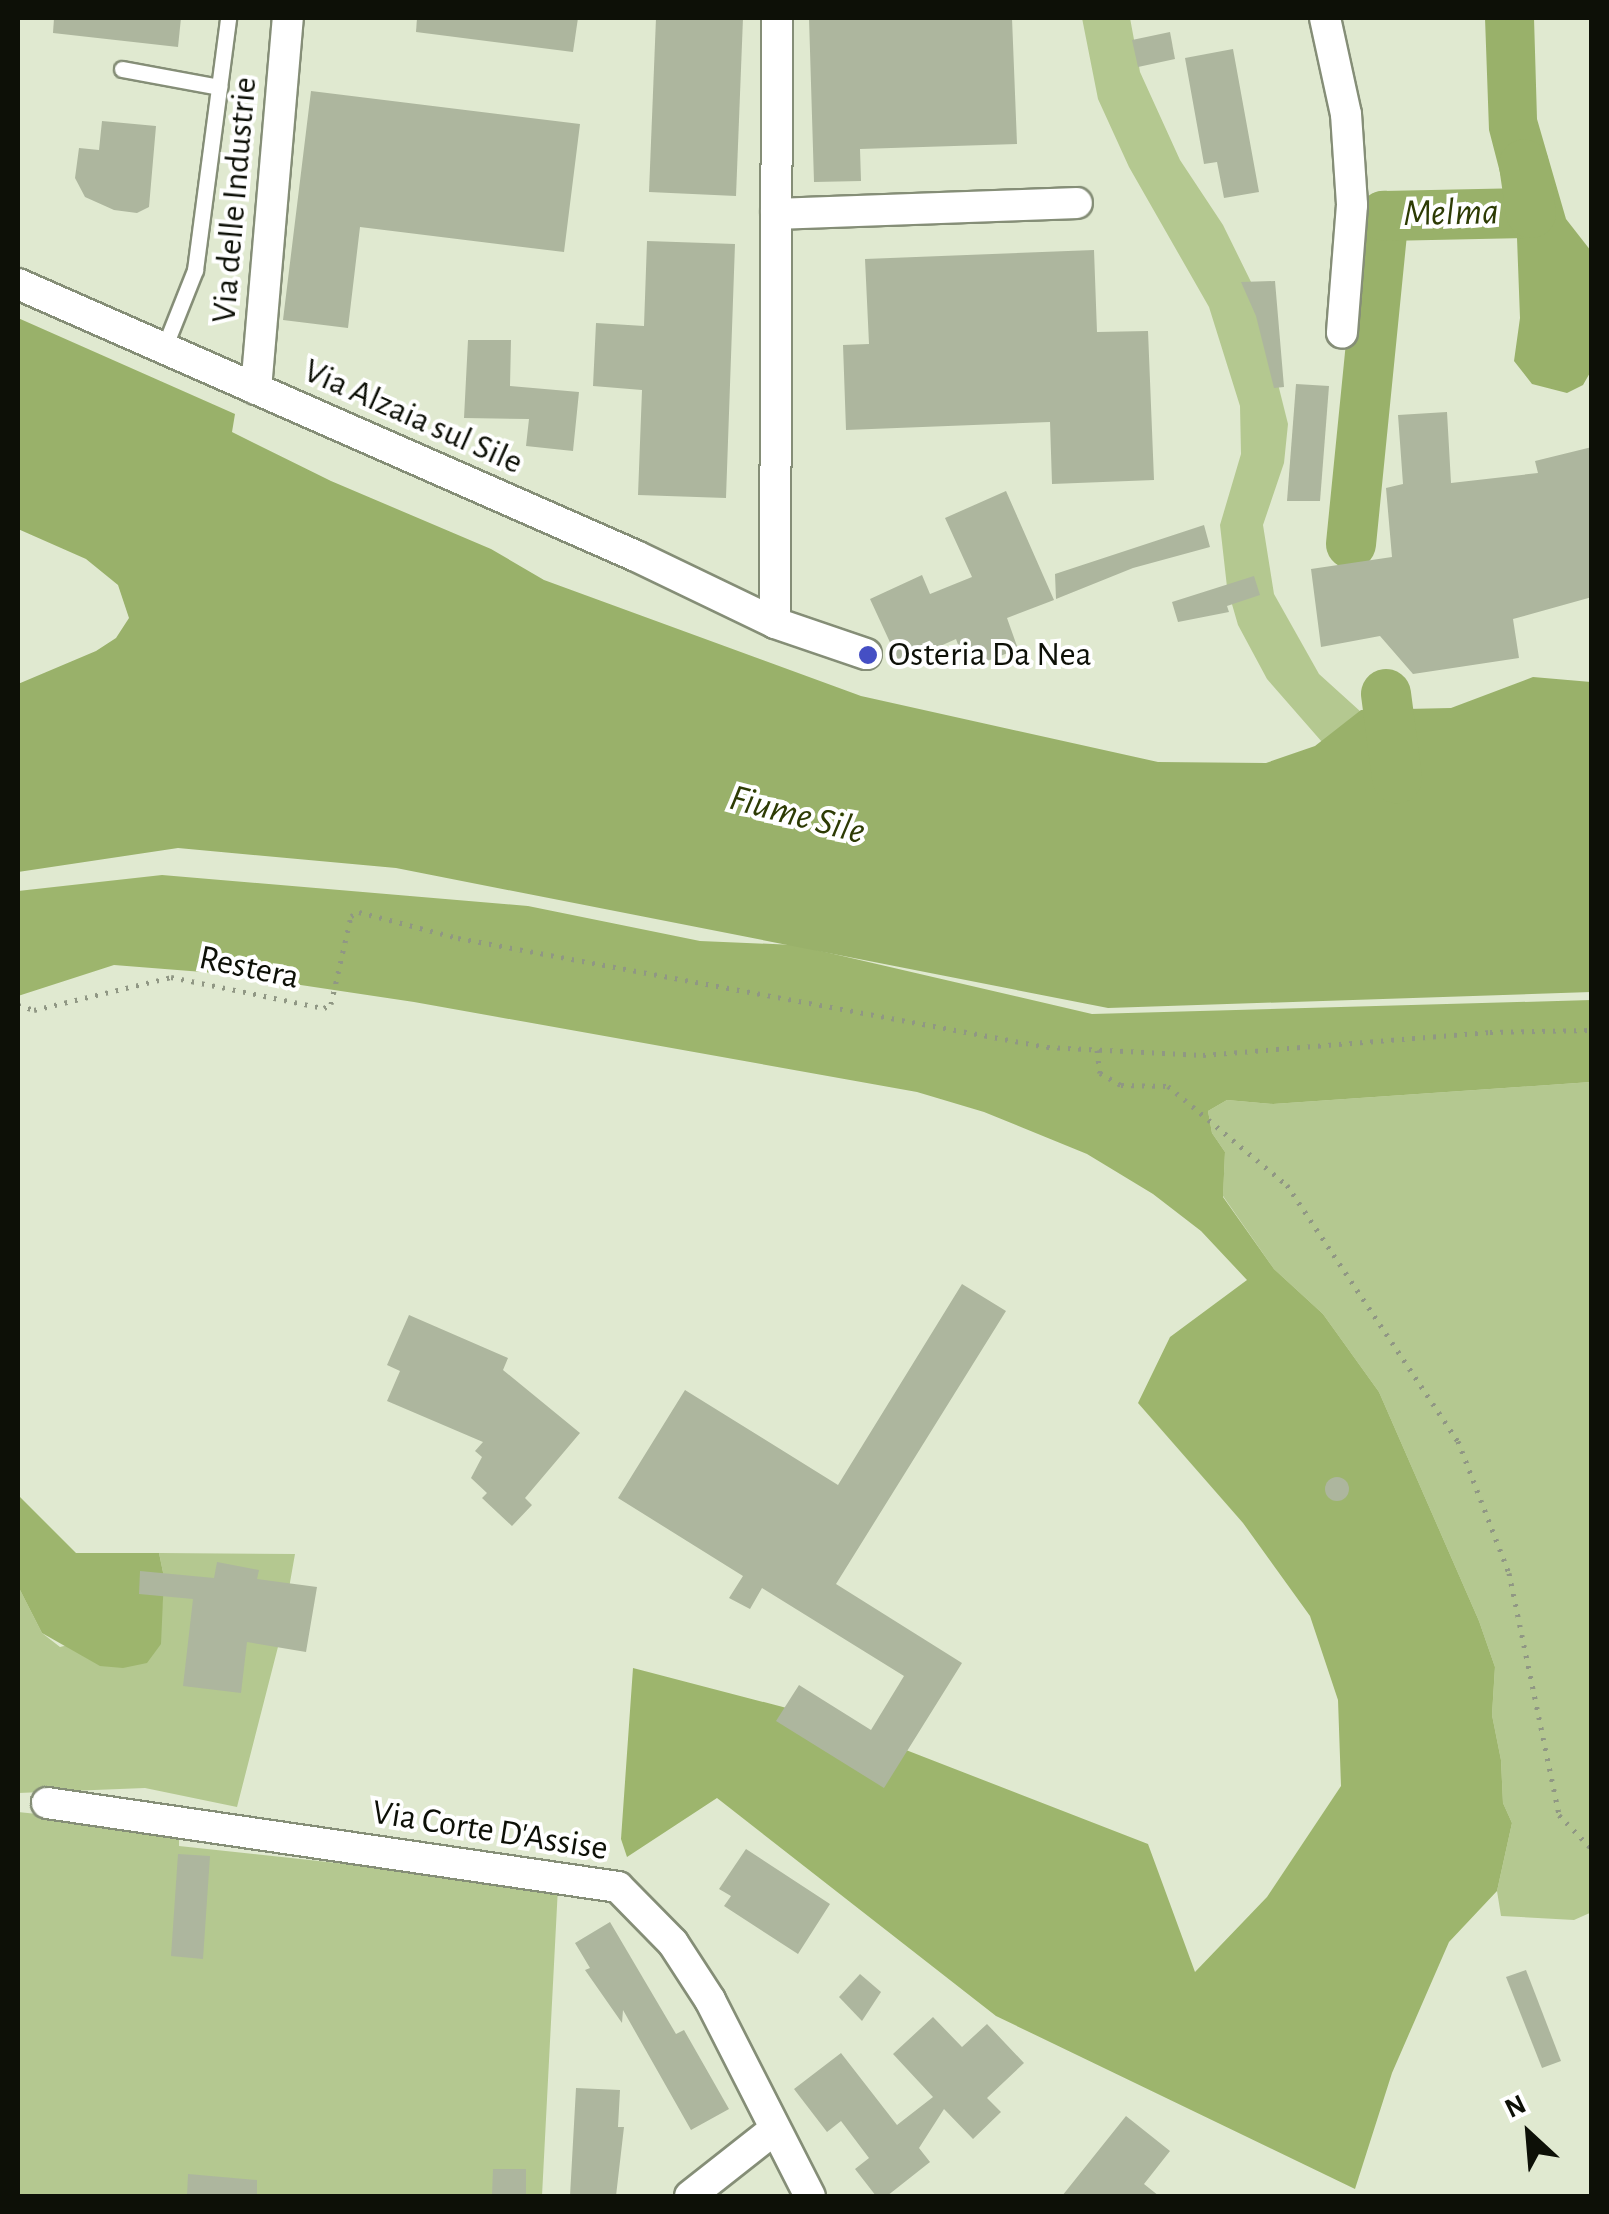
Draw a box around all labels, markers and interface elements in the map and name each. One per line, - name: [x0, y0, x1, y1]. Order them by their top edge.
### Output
- street label: Via delle Industrie: [203, 75, 267, 325]
- water label: Melma: [1403, 190, 1499, 238]
- street label: Via Alzaia sul Sile: [297, 350, 529, 484]
- place label: Osteria Da Nea: [888, 634, 1092, 676]
- marker: Osteria Da Nea: [857, 644, 879, 666]
- water label: Fiume Sile: [724, 776, 870, 856]
- street label: Restera: [195, 937, 303, 999]
- street label: Via Corte D'Assise: [369, 1792, 611, 1870]
- north arrow: [1479, 2084, 1579, 2184]
- text: N: [1501, 2090, 1531, 2124]

